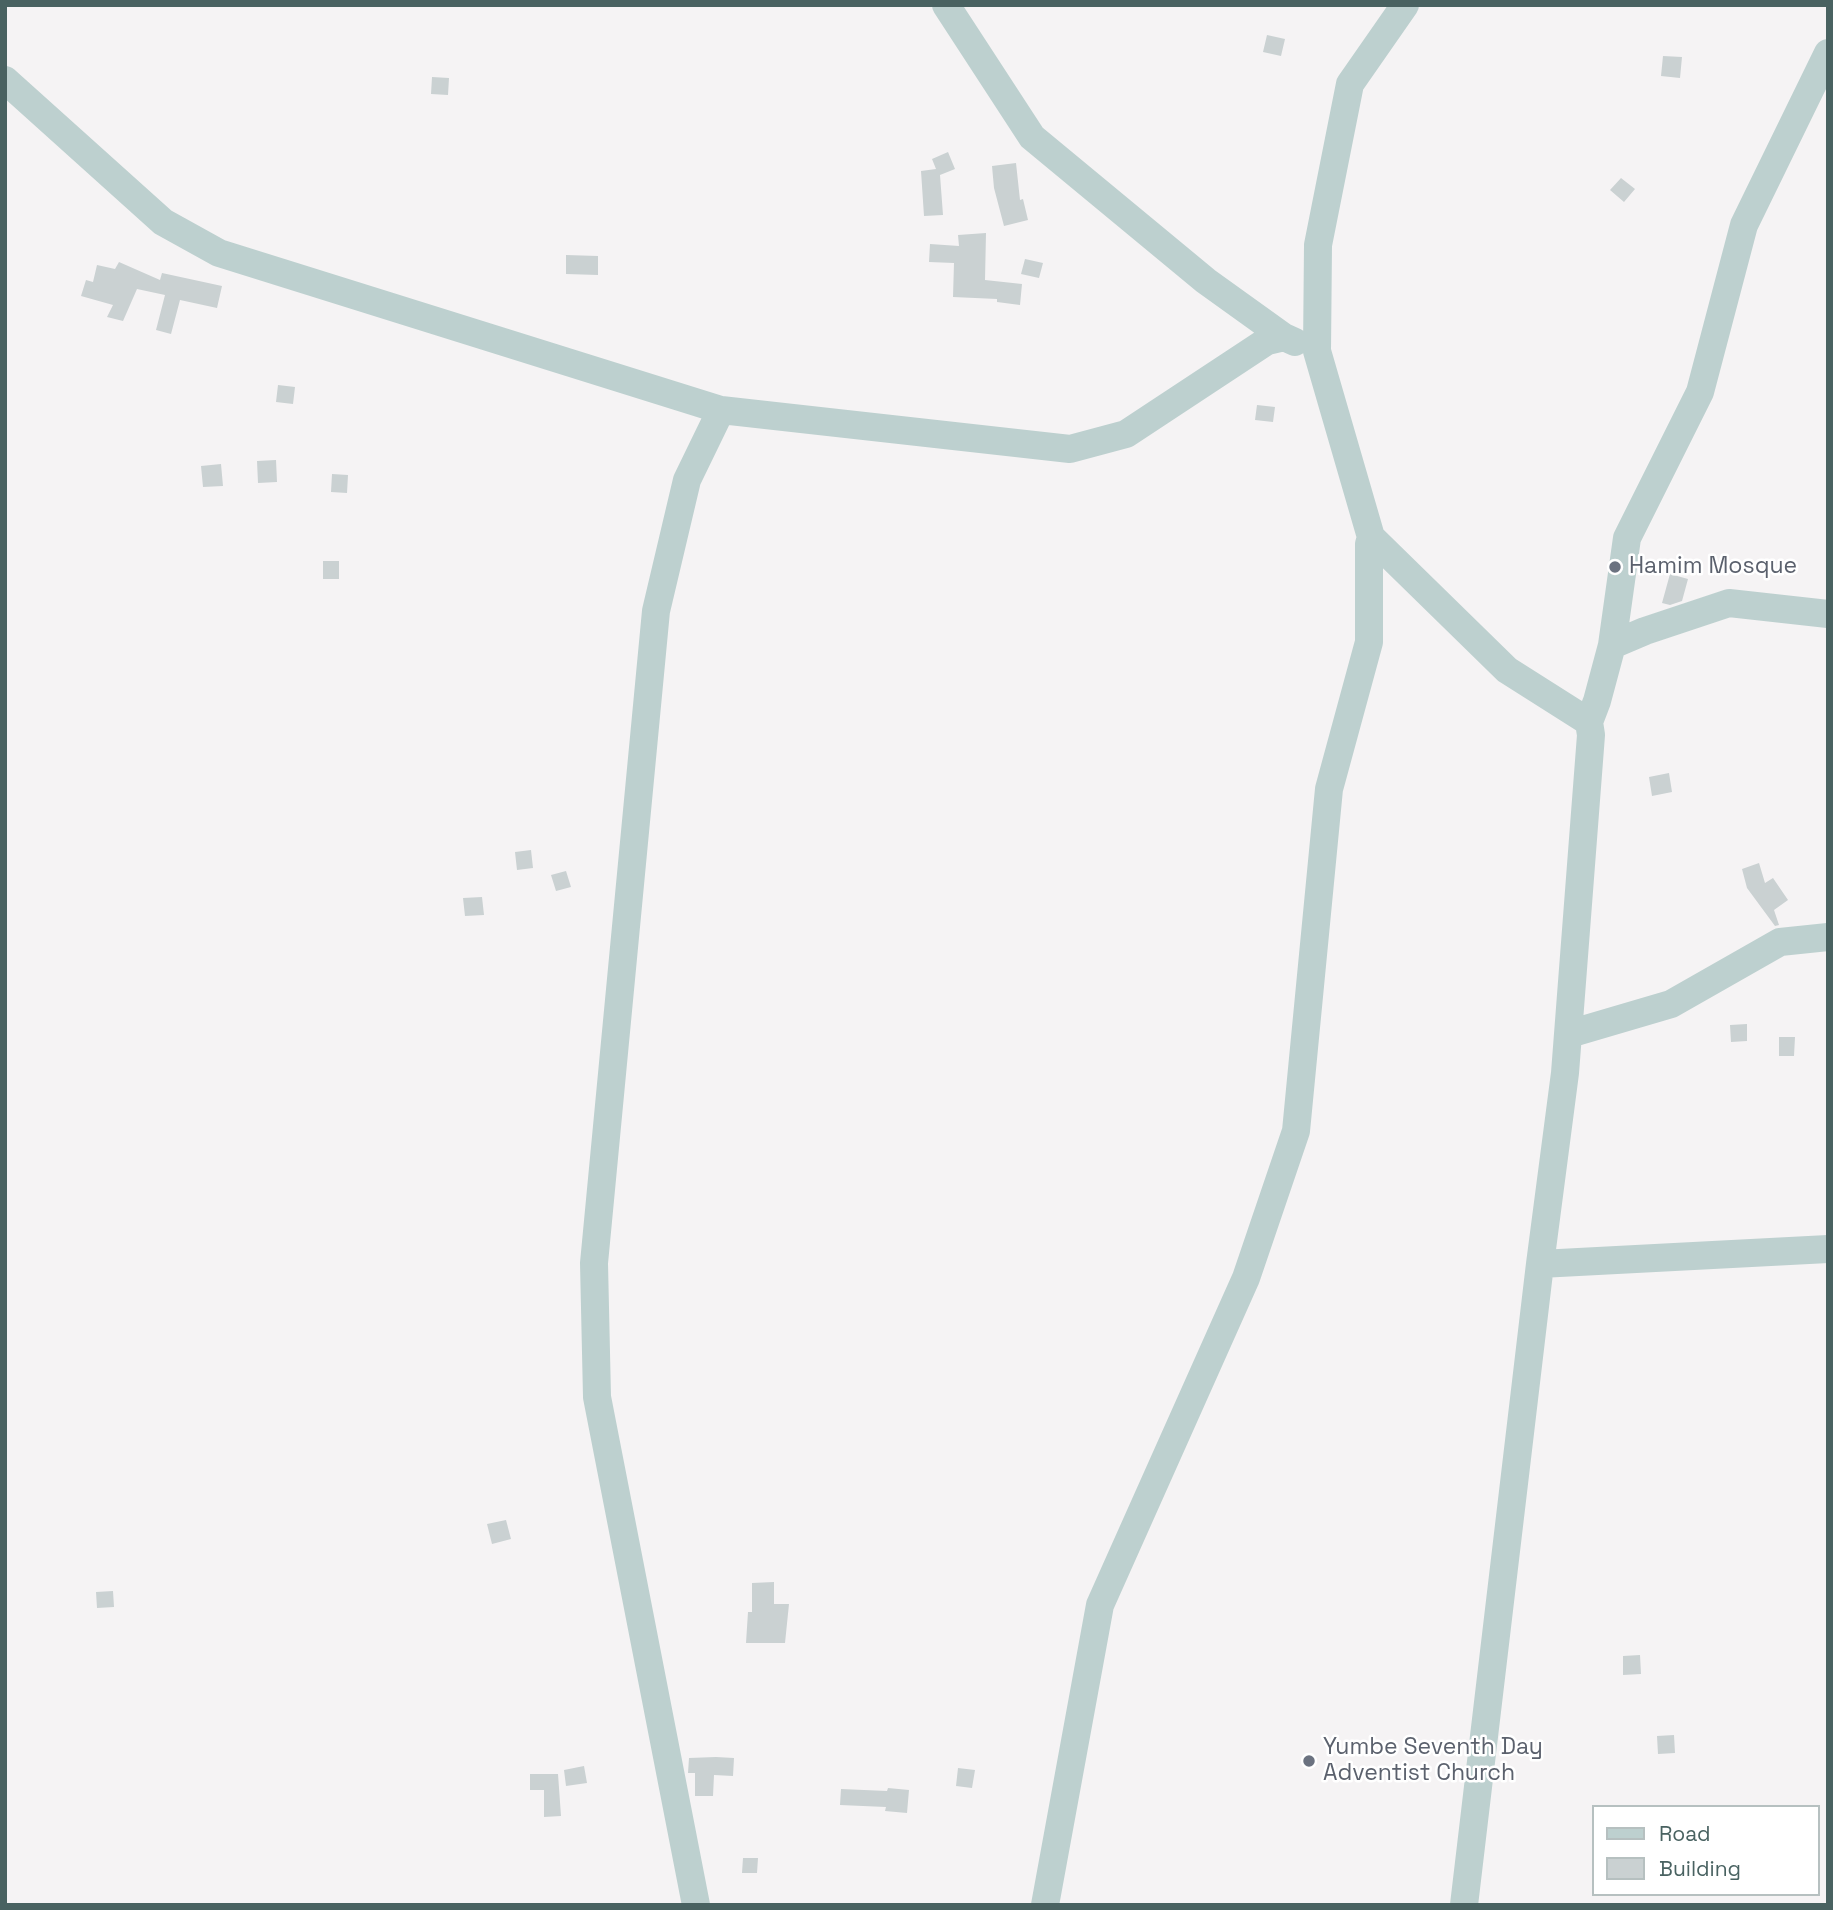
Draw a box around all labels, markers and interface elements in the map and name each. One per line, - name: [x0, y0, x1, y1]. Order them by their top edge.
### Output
- place label: Hamim Mosque: [1629, 553, 1797, 581]
- marker: Hamim Mosque: [1607, 559, 1623, 575]
- place label: Yumbe Seventh Day Adventist Church: [1323, 1734, 1543, 1788]
- marker: Yumbe Seventh Day Adventist Church: [1301, 1753, 1317, 1769]
- legend: [1591, 1805, 1819, 1896]
- text: Road: [1659, 1820, 1711, 1847]
- text: Building: [1659, 1855, 1741, 1882]

